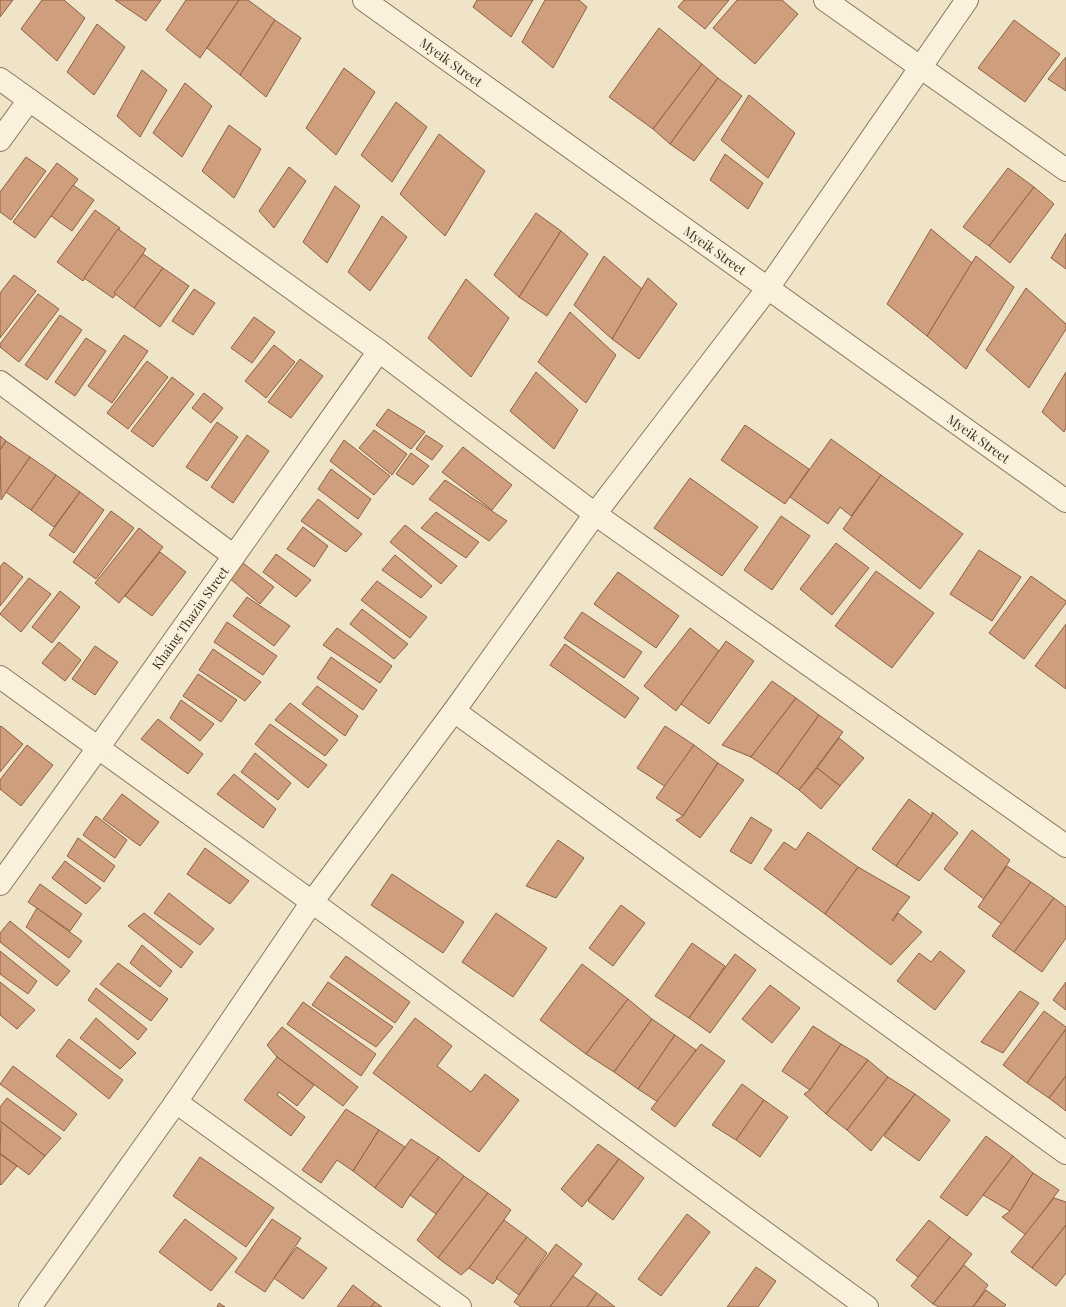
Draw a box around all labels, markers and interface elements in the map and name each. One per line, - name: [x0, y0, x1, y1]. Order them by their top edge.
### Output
- street label: Myeik Street: [417, 34, 486, 90]
- street label: Myeik Street: [680, 222, 750, 278]
- street label: Myeik Street: [944, 410, 1014, 467]
- street label: Khaing Thazin Street: [147, 563, 232, 672]

